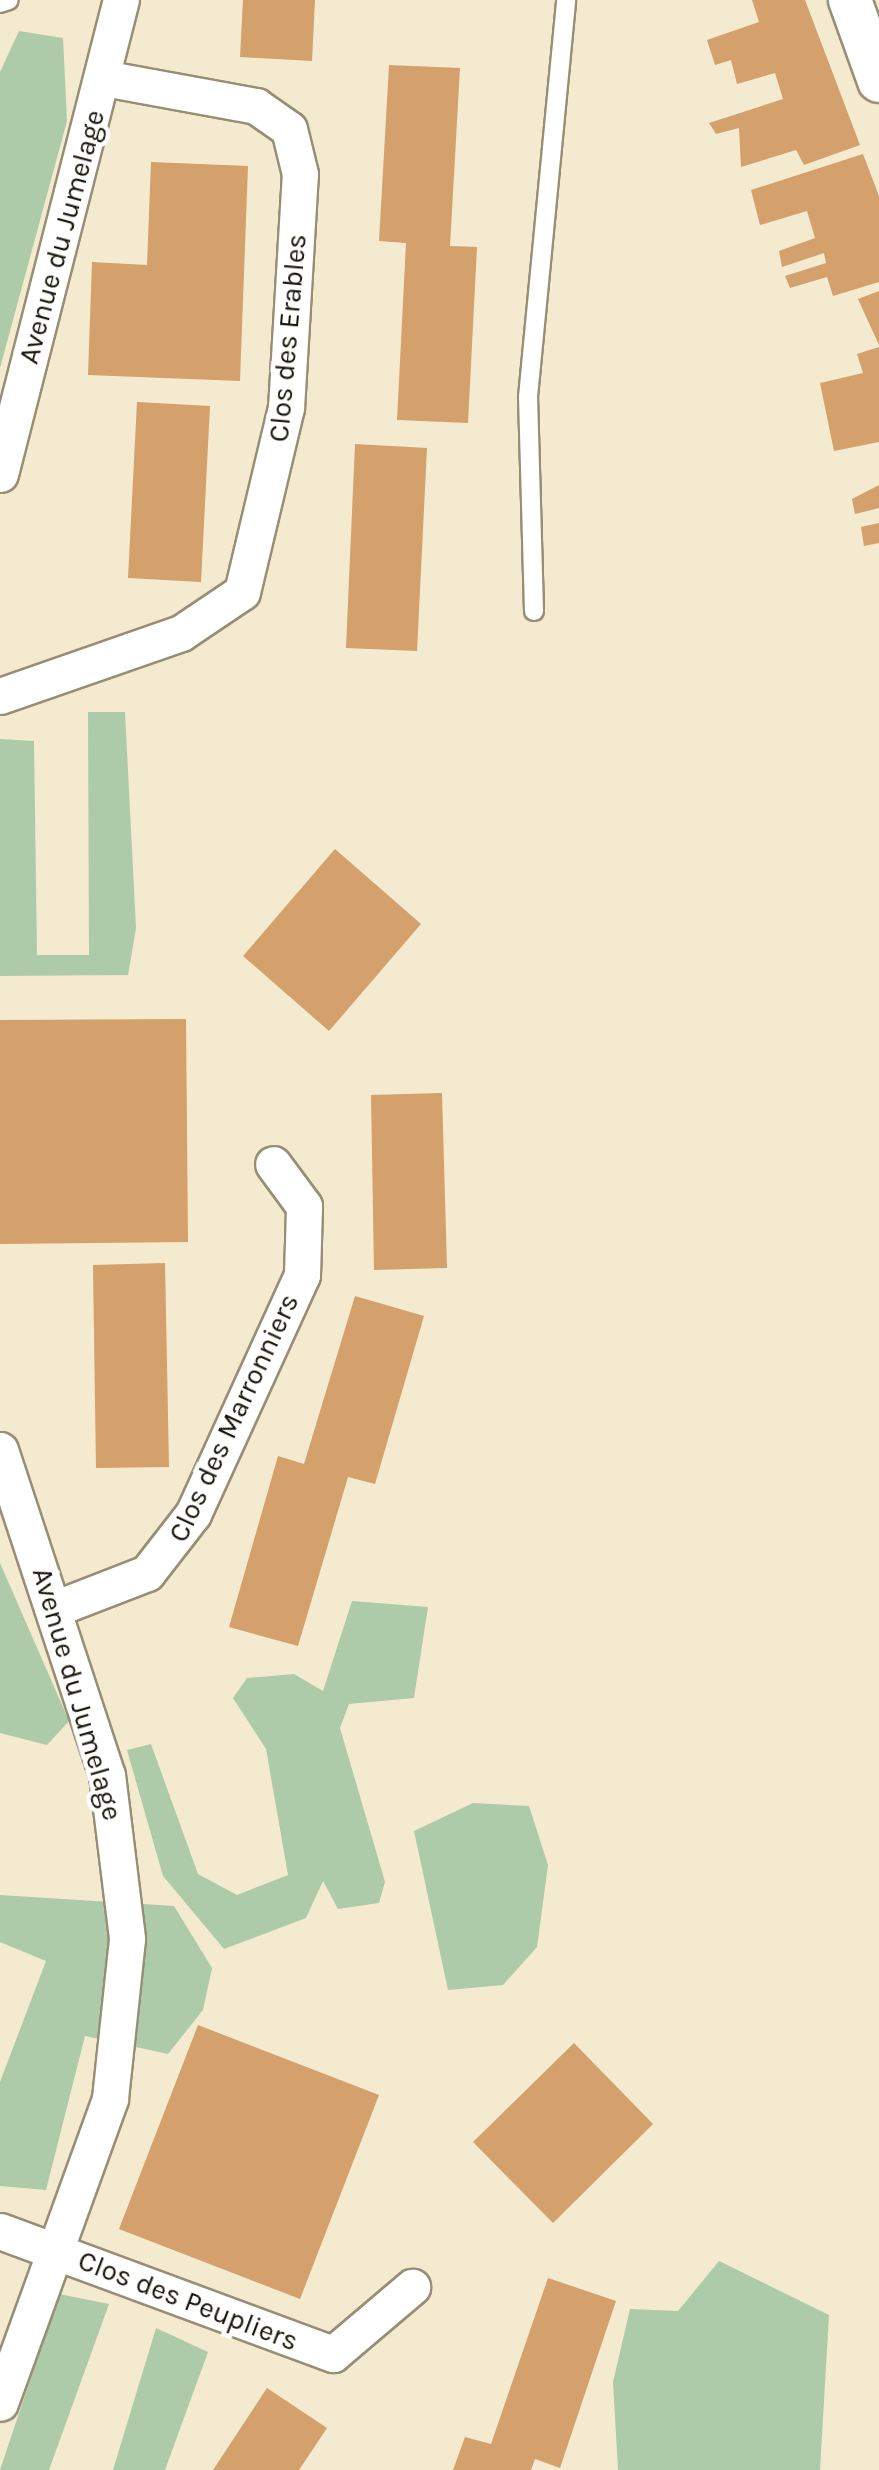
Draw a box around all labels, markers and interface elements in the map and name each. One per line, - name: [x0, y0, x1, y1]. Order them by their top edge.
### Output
- street label: Avenue du Jumelage: [12, 106, 112, 368]
- street label: Clos des Erables: [262, 233, 314, 443]
- street label: Clos des Marronniers: [162, 1289, 306, 1547]
- street label: Avenue du Jumelage: [25, 1564, 129, 1824]
- street label: Clos des Peupliers: [73, 2244, 303, 2358]

